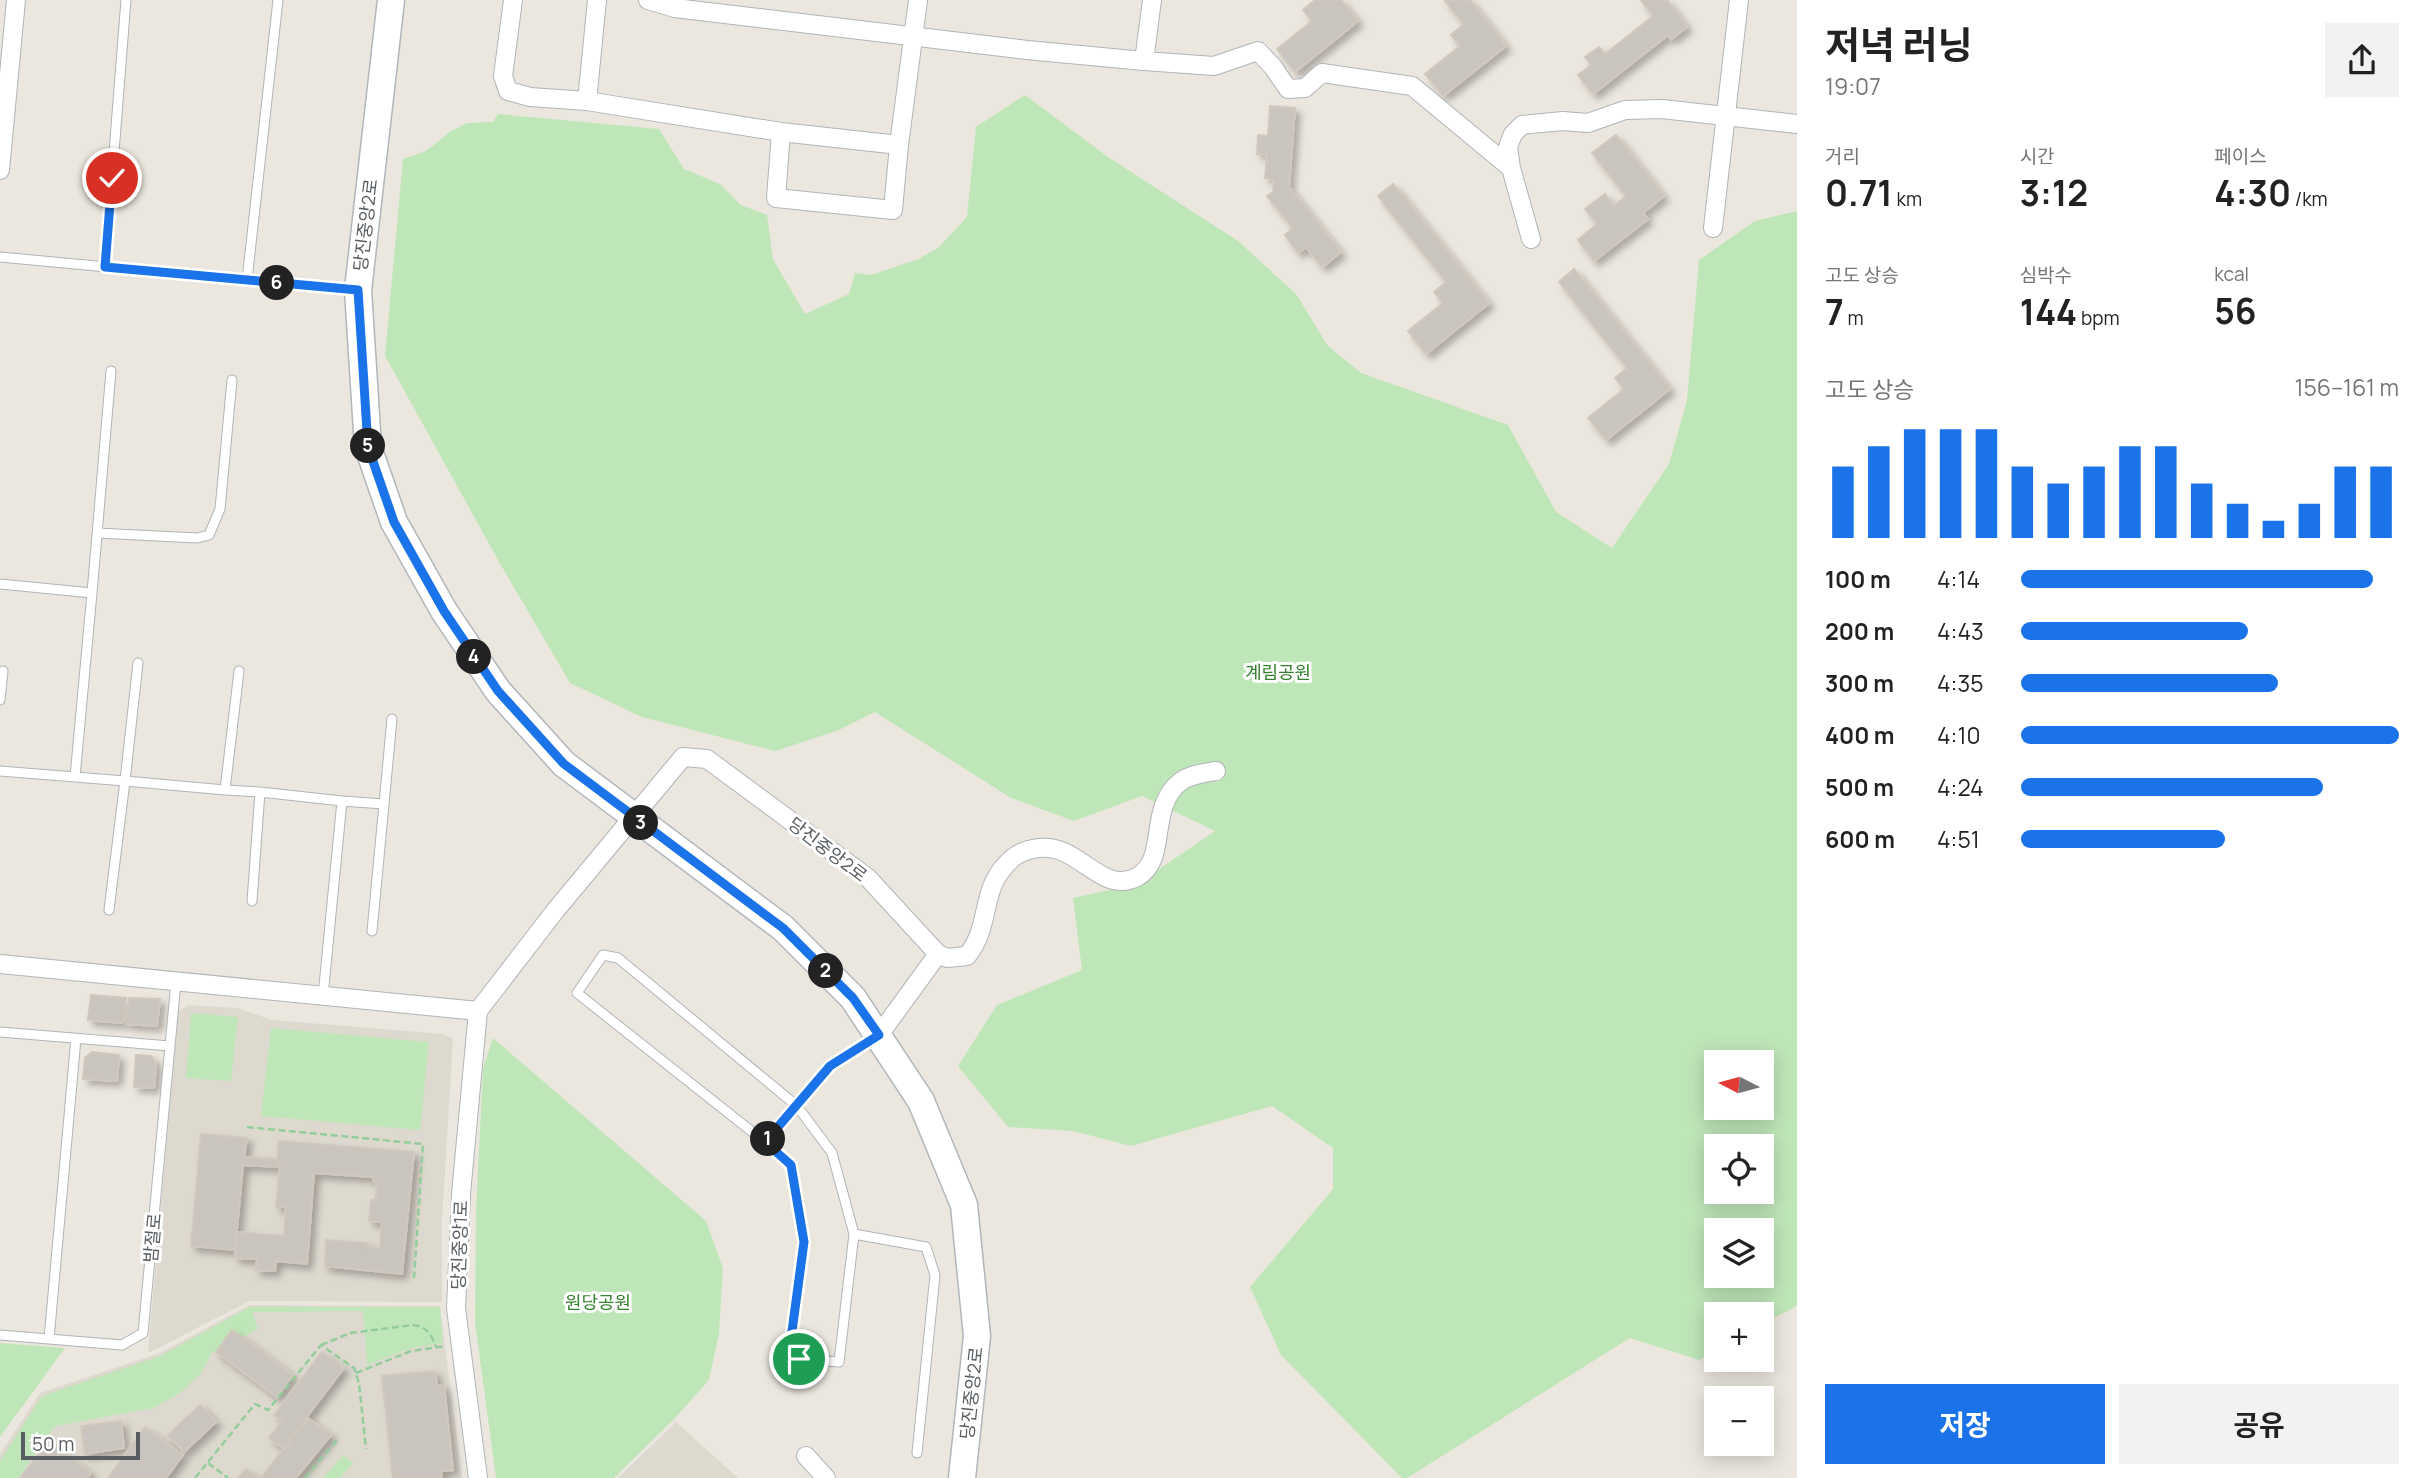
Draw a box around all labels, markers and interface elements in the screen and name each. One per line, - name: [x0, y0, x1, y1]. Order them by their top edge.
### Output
- text: 저녁 러닝: [1825, 18, 1972, 70]
- button: share: [2325, 23, 2399, 97]
- text: 19:07: [1825, 70, 1881, 102]
- text: 거리: [1825, 143, 1860, 169]
- text: 시간: [2020, 143, 2055, 169]
- text: 페이스: [2214, 143, 2267, 169]
- pin: [82, 148, 142, 208]
- icon: check: [93, 159, 131, 197]
- text: 0.71: [1825, 169, 1893, 217]
- text: 3:12: [2020, 169, 2088, 217]
- text: 4:30: [2214, 169, 2291, 217]
- street label: 당진중앙2로: [347, 177, 383, 273]
- text: km: [1893, 186, 1922, 212]
- text: /km: [2291, 186, 2328, 212]
- text: kcal: [2214, 261, 2249, 287]
- text: 고도 상승: [1825, 262, 1899, 288]
- text: 심박수: [2020, 262, 2072, 288]
- pin: 6: [260, 266, 294, 300]
- text: 6: [271, 269, 282, 295]
- text: 56: [2214, 287, 2257, 335]
- text: 7: [1825, 288, 1844, 336]
- text: 144: [2020, 288, 2077, 336]
- text: m: [1844, 305, 1864, 331]
- text: bpm: [2077, 305, 2120, 331]
- text: 156–161 m: [2295, 371, 2399, 403]
- text: 고도 상승: [1825, 373, 1914, 405]
- pin: 5: [350, 428, 386, 464]
- text: 5: [362, 432, 373, 458]
- text: 100 m: [1825, 563, 1891, 595]
- text: 4:14: [1937, 563, 1980, 595]
- text: 200 m: [1825, 615, 1894, 647]
- text: 4:43: [1937, 615, 1984, 647]
- pin: 4: [456, 640, 491, 674]
- text: 4: [468, 643, 479, 669]
- park label: 계림공원: [1245, 660, 1311, 684]
- text: 300 m: [1825, 667, 1894, 699]
- text: 4:35: [1937, 667, 1983, 699]
- text: 400 m: [1825, 719, 1895, 751]
- text: 4:10: [1937, 719, 1980, 751]
- text: 500 m: [1825, 771, 1894, 803]
- text: 4:24: [1937, 771, 1984, 803]
- pin: 3: [624, 806, 658, 840]
- text: 3: [635, 809, 646, 835]
- street label: 당진중앙2로: [784, 811, 872, 887]
- text: 600 m: [1825, 823, 1895, 855]
- text: 4:51: [1937, 823, 1980, 855]
- pin: 2: [808, 954, 844, 988]
- text: 2: [820, 957, 831, 983]
- north arrow: [1704, 1050, 1774, 1120]
- map controls: [1704, 1050, 1774, 1456]
- pin: 1: [750, 1122, 786, 1156]
- text: 1: [763, 1125, 772, 1151]
- button: locate: [1704, 1134, 1774, 1204]
- street label: 당진중앙1로: [445, 1200, 473, 1290]
- street label: 밤절로: [138, 1212, 166, 1264]
- button: layers: [1704, 1218, 1774, 1288]
- park label: 원당공원: [565, 1290, 631, 1314]
- button: +: [1704, 1302, 1774, 1372]
- pin: [769, 1329, 829, 1389]
- icon: arrive: [780, 1340, 818, 1378]
- street label: 당진중앙2로: [954, 1345, 988, 1441]
- button: 저장: [1825, 1384, 2105, 1464]
- button: 공유: [2119, 1384, 2399, 1464]
- button: −: [1704, 1386, 1774, 1456]
- scale bar: [21, 1429, 140, 1461]
- text: 50 m: [32, 1431, 74, 1457]

